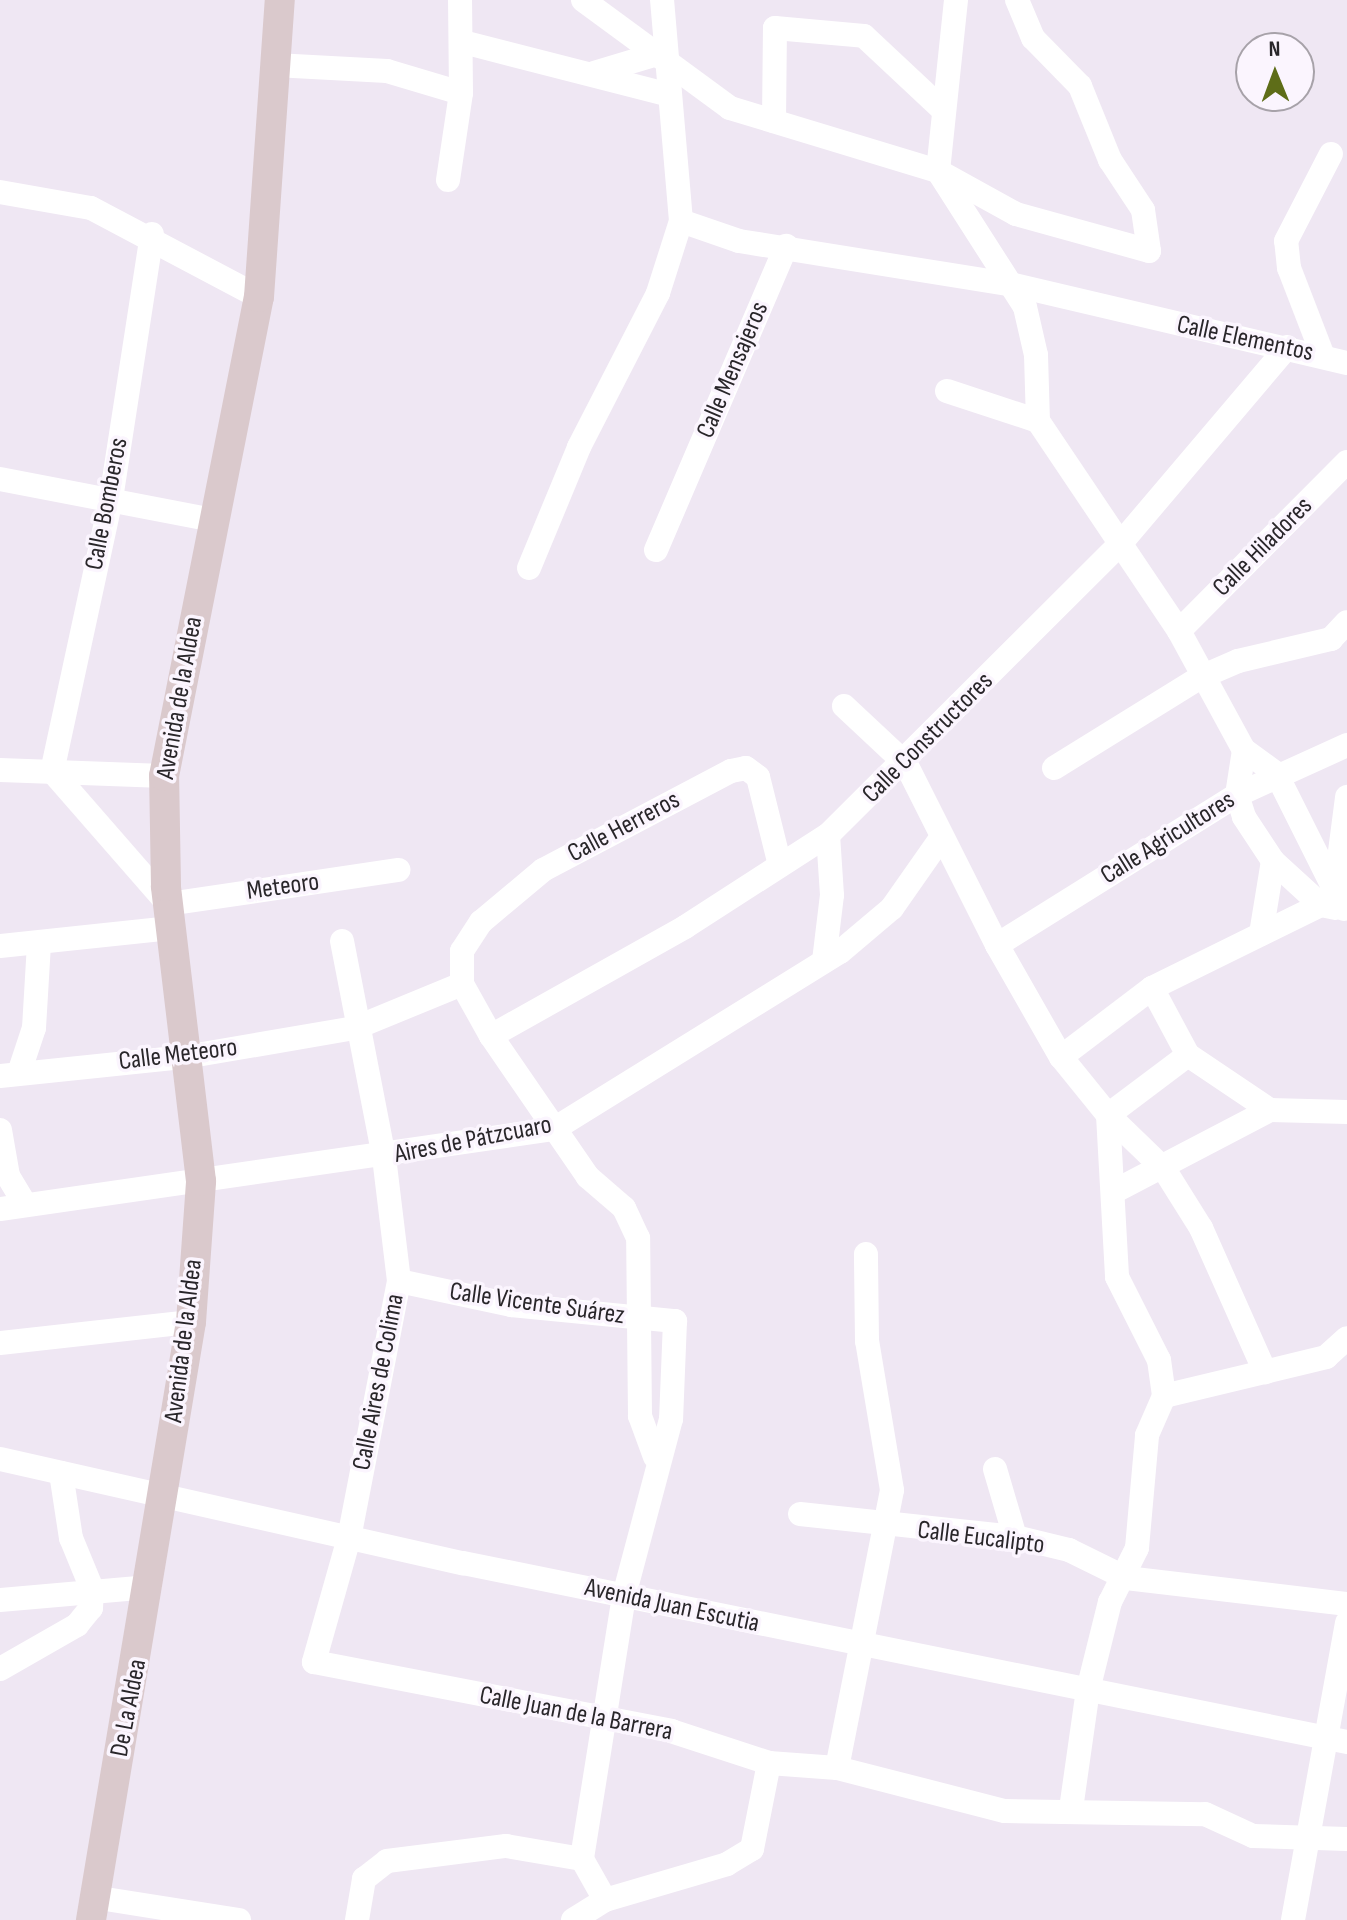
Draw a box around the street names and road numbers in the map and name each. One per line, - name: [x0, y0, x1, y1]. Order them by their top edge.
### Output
- street label: Calle Mensajeros: [690, 297, 776, 443]
- street label: Calle Elementos: [1174, 309, 1316, 369]
- street label: Calle Bomberos: [79, 435, 135, 573]
- street label: Calle Hiladores: [1207, 491, 1319, 603]
- street label: Avenida de la Aldea: [150, 614, 210, 782]
- street label: Calle Constructores: [856, 666, 1000, 810]
- street label: Calle Agricultores: [1095, 784, 1241, 892]
- street label: Calle Herreros: [563, 785, 685, 869]
- street label: Meteoro: [245, 866, 321, 908]
- street label: Calle Meteoro: [117, 1032, 239, 1078]
- street label: Aires de Pátzcuaro: [392, 1109, 554, 1171]
- street label: Avenida de la Aldea: [159, 1258, 209, 1424]
- street label: Calle Vicente Suárez: [448, 1276, 626, 1332]
- street label: Calle Aires de Colima: [347, 1291, 411, 1473]
- street label: Calle Eucalipto: [916, 1515, 1046, 1561]
- street label: Avenida Juan Escutia: [582, 1572, 762, 1640]
- street label: De La Aldea: [104, 1657, 154, 1759]
- street label: Calle Juan de la Barrera: [477, 1680, 675, 1748]

